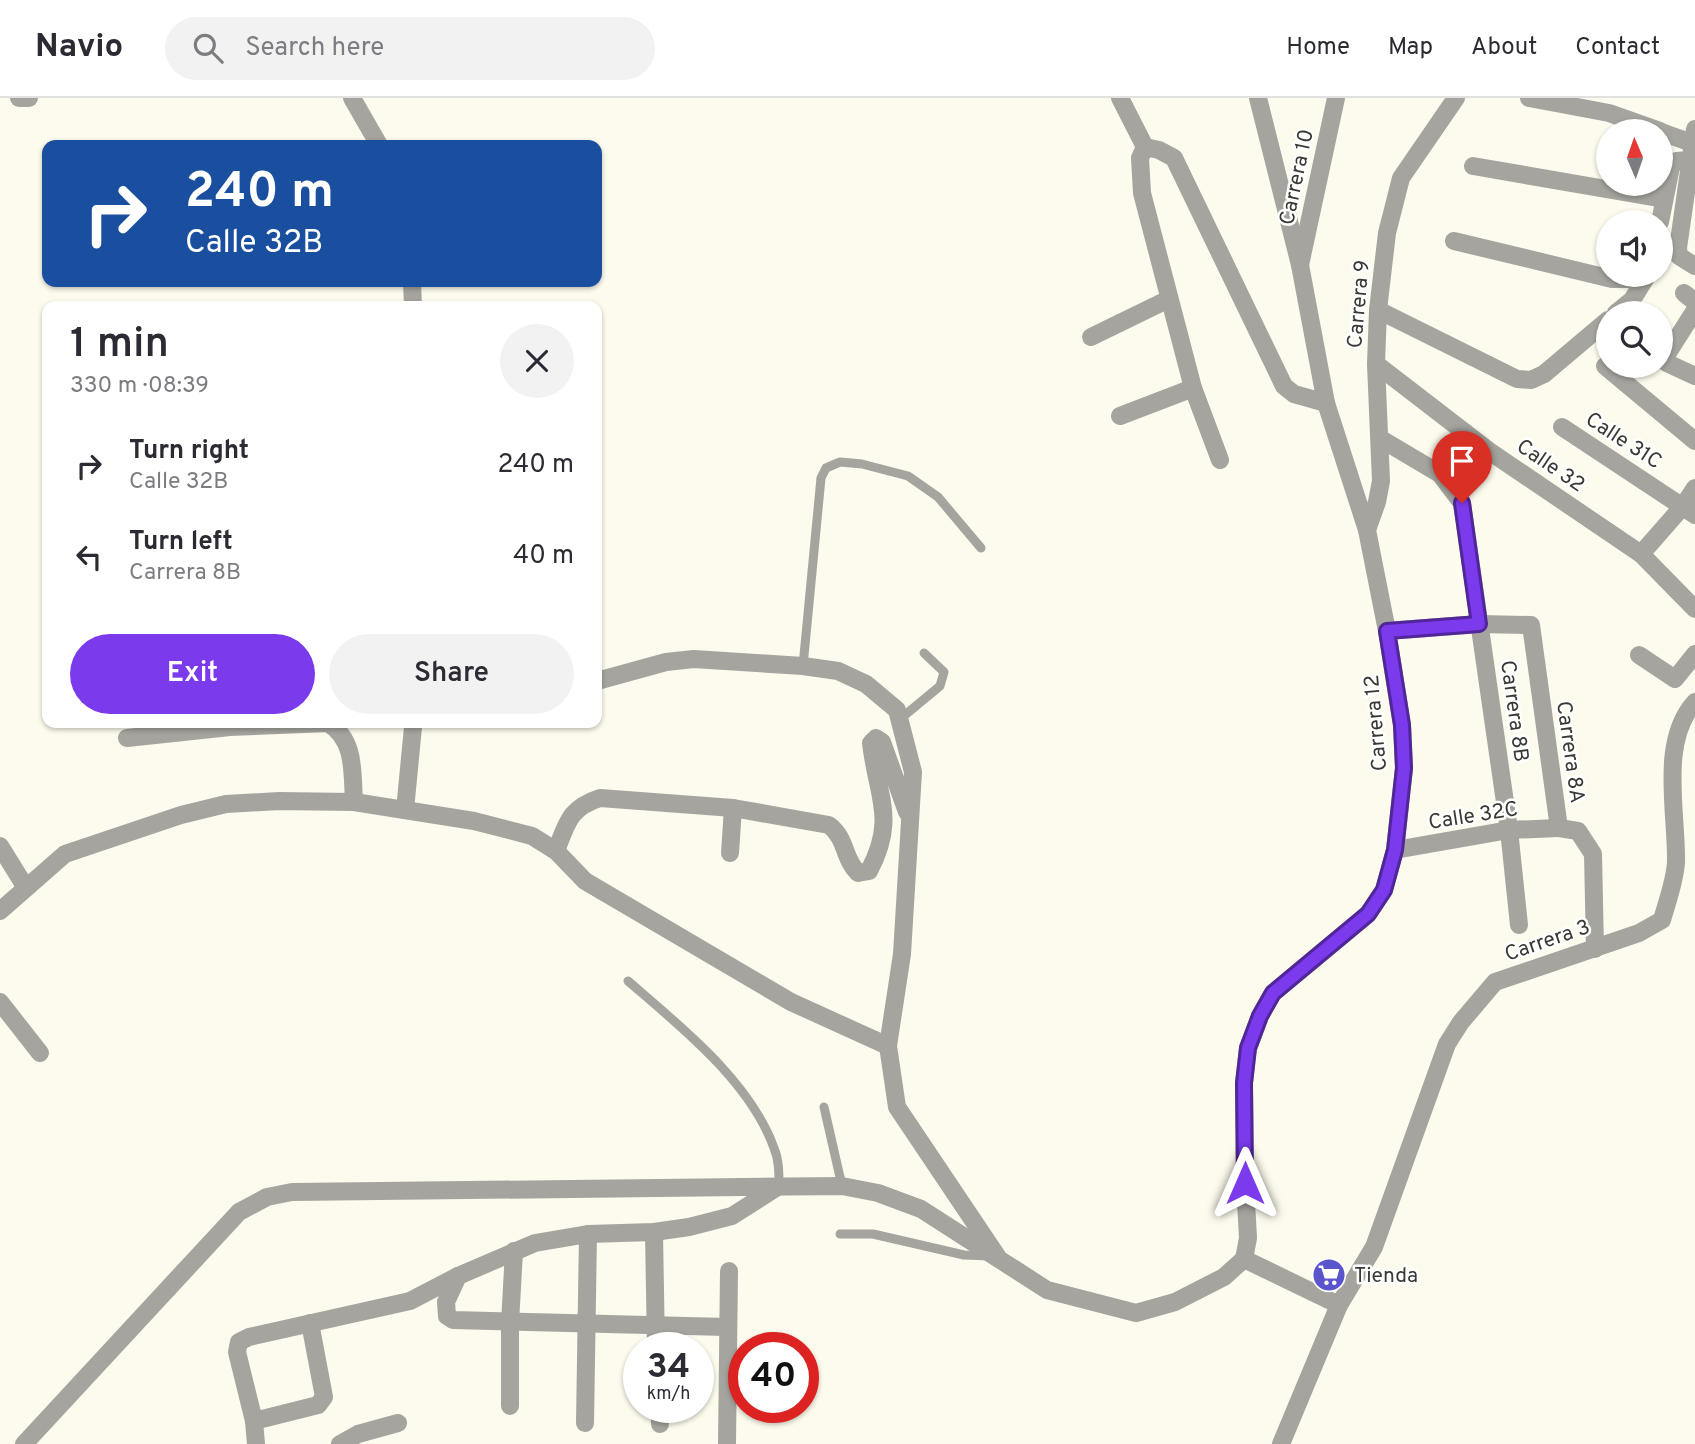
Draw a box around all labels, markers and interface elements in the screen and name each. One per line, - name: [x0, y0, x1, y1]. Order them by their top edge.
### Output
- search box: [165, 17, 655, 80]
- text: Navio: [35, 27, 123, 69]
- icon: search: [189, 29, 227, 67]
- text: Search here: [245, 32, 384, 65]
- text: Home: [1286, 33, 1350, 63]
- text: Map: [1388, 33, 1433, 63]
- text: About: [1471, 33, 1537, 63]
- text: Contact: [1575, 33, 1660, 63]
- north arrow: [1596, 119, 1673, 196]
- map controls: [1596, 119, 1673, 378]
- street label: Carrera 10: [1274, 127, 1321, 228]
- text: 240 m: [185, 163, 334, 225]
- icon: right: [70, 168, 161, 259]
- button: sound: [1596, 210, 1673, 287]
- text: Calle 32B: [185, 224, 323, 264]
- street label: Carrera 9: [1342, 259, 1377, 349]
- button: search: [1596, 301, 1673, 378]
- text: 1 min: [70, 319, 169, 372]
- button: close: [500, 324, 574, 398]
- text: 330 m · 08:39: [70, 372, 209, 401]
- street label: Calle 31C: [1580, 407, 1667, 476]
- pin: [1432, 431, 1492, 503]
- street label: Calle 32: [1511, 434, 1590, 499]
- text: Turn right: [129, 435, 249, 468]
- icon: arrive: [1443, 442, 1481, 480]
- icon: right: [70, 447, 108, 485]
- text: 240 m: [497, 449, 574, 482]
- text: Calle 32B: [129, 468, 228, 497]
- text: Turn left: [129, 526, 233, 559]
- icon: left: [70, 538, 108, 576]
- text: 40 m: [513, 540, 574, 573]
- text: Carrera 8B: [129, 559, 241, 588]
- button: Exit: [70, 634, 315, 714]
- button: Share: [329, 634, 574, 714]
- street label: Carrera 8B: [1493, 659, 1534, 764]
- street label: Carrera 12: [1359, 674, 1394, 772]
- street label: Carrera 8A: [1549, 699, 1590, 805]
- street label: Calle 32C: [1426, 796, 1520, 837]
- street label: Carrera 3: [1501, 914, 1594, 969]
- position arrow: [1208, 1146, 1282, 1220]
- supermarket icon: Tienda: [1310, 1256, 1348, 1294]
- place label: Tienda: [1354, 1263, 1418, 1290]
- speed limit sign: 40: [728, 1332, 819, 1423]
- text: 34: [647, 1346, 690, 1390]
- text: km/h: [647, 1383, 690, 1406]

